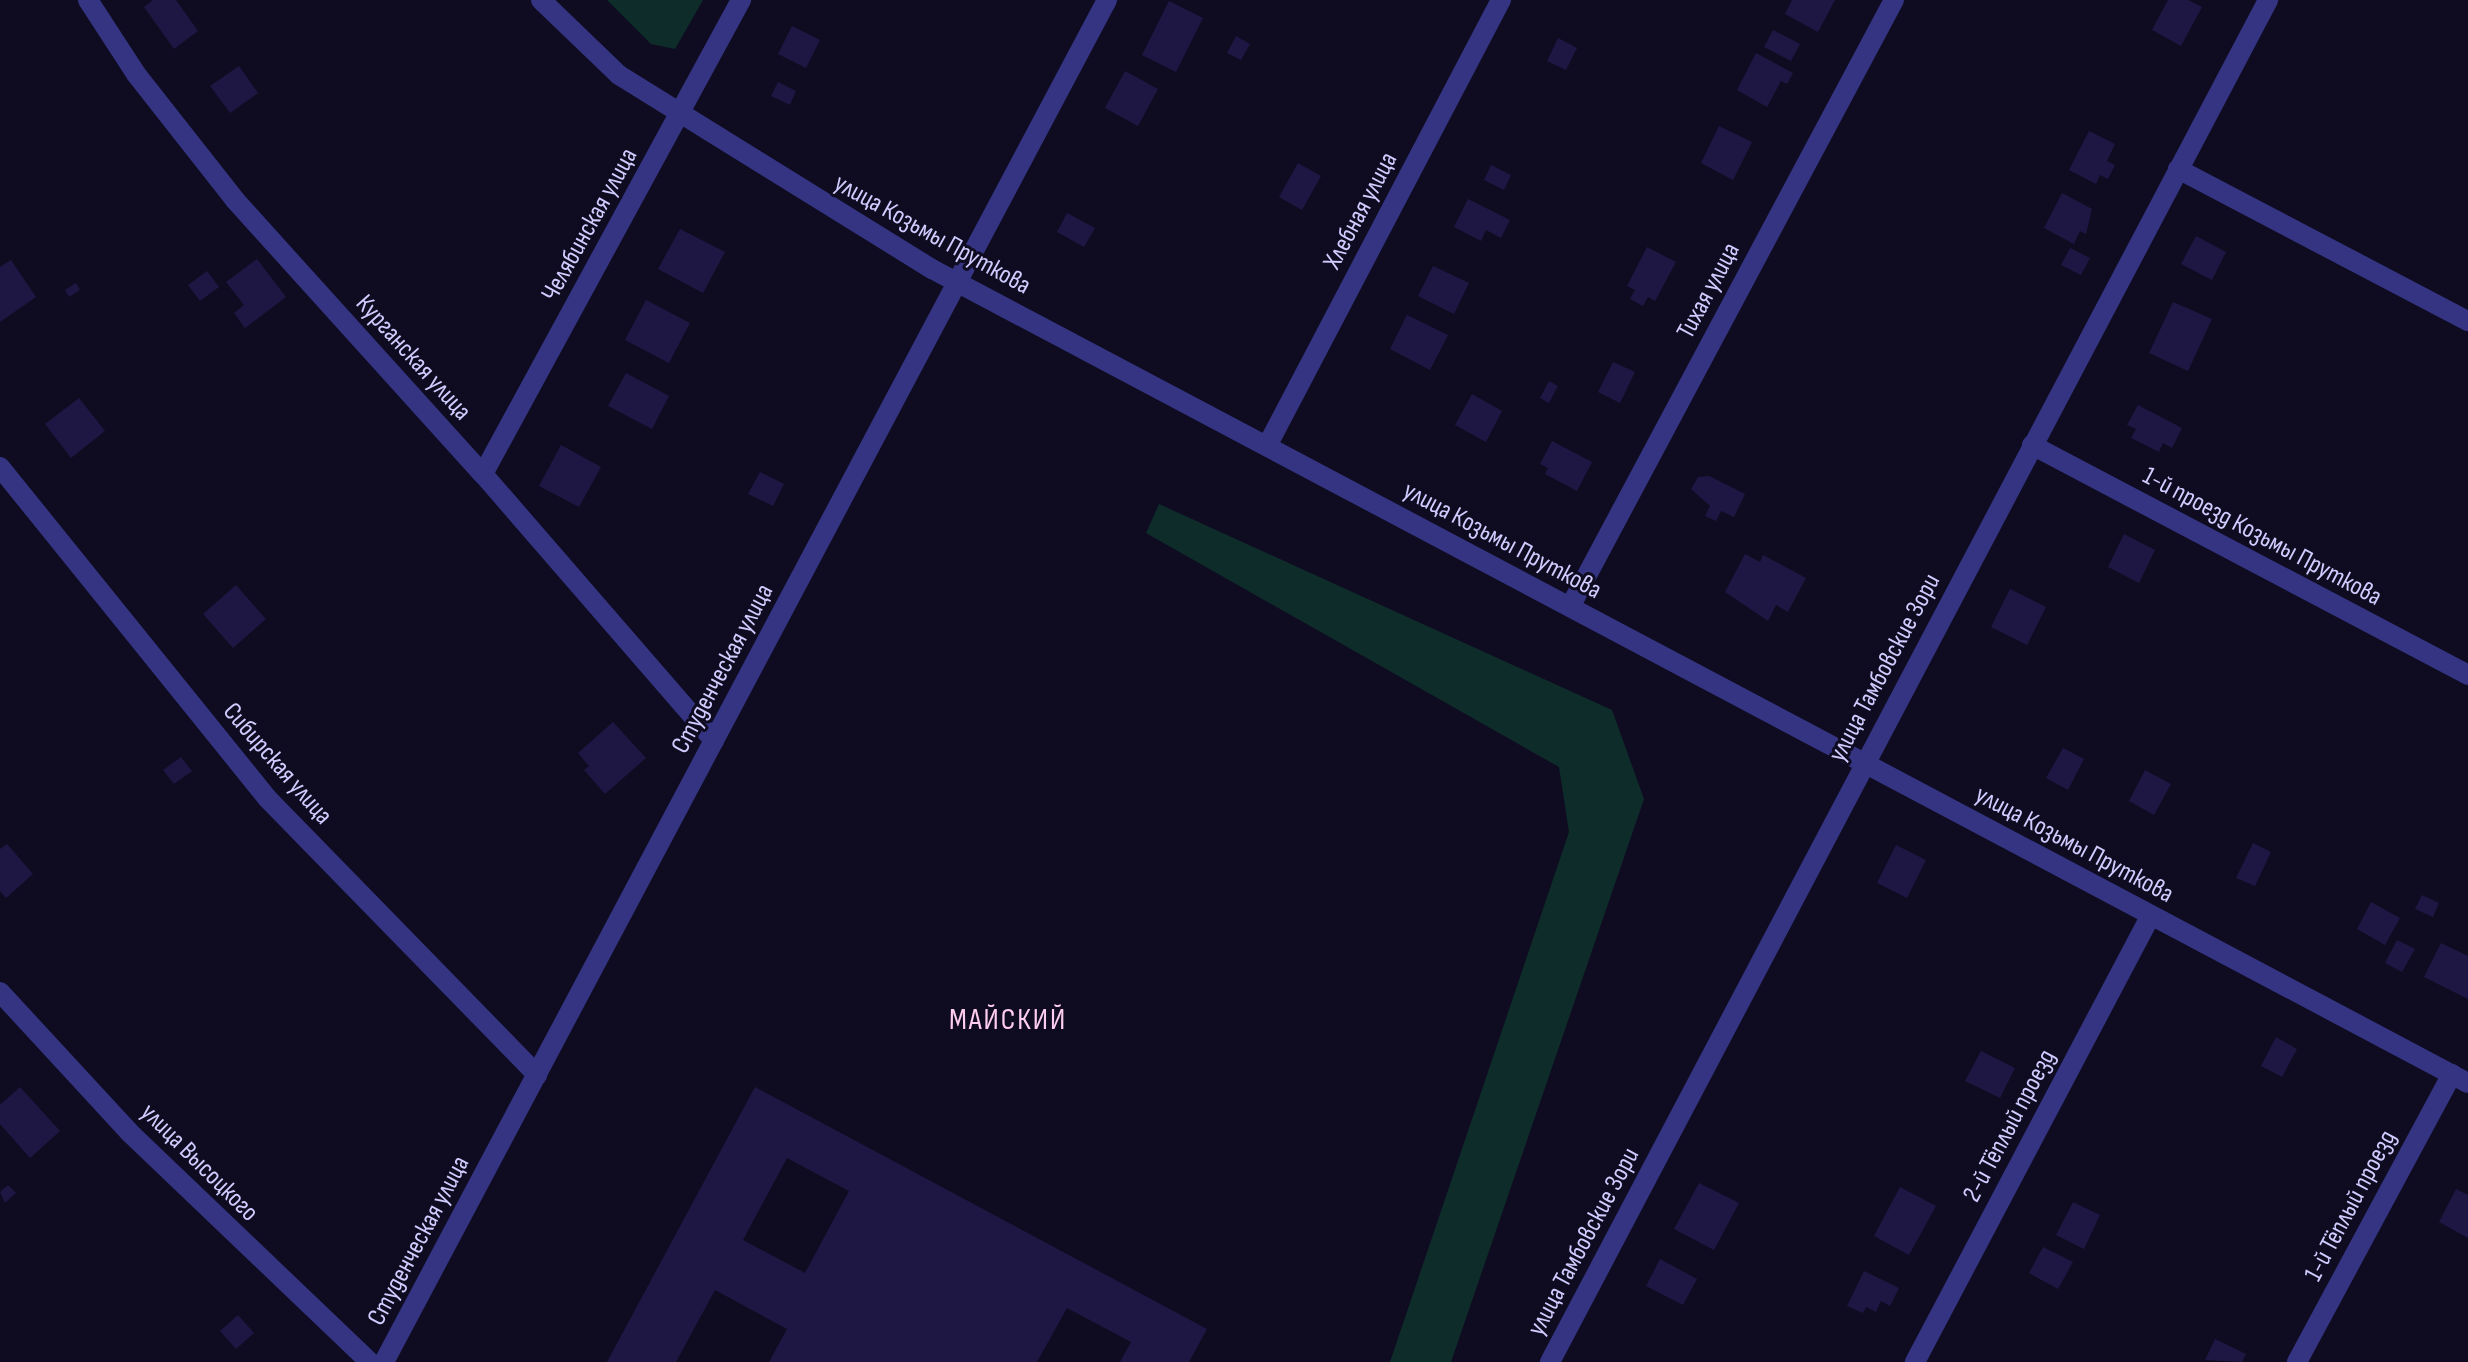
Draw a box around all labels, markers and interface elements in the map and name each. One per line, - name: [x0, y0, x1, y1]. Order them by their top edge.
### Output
- street label: Челябинская улица: [535, 143, 645, 307]
- street label: Хлебная улица: [1317, 147, 1405, 275]
- street label: улица Козьмы Пруткова: [828, 168, 1036, 302]
- street label: Тихая улица: [1671, 238, 1747, 344]
- street label: Курганская улица: [349, 289, 477, 427]
- street label: 1-й проезд Козьмы Пруткова: [2137, 461, 2387, 613]
- street label: улица Козьмы Пруткова: [1398, 476, 1606, 606]
- street label: улица Тамбовские Зори: [1822, 569, 1948, 767]
- street label: Студенческая улица: [665, 579, 781, 759]
- street label: Сибирская улица: [216, 697, 338, 831]
- street label: улица Козьмы Пруткова: [1970, 780, 2178, 910]
- district label: МАЙСКИЙ: [949, 1002, 1067, 1038]
- street label: 2-й Тёплый проезд: [1957, 1045, 2063, 1207]
- street label: улица Высоцкого: [134, 1098, 264, 1228]
- street label: 1-й Тёплый проезд: [2298, 1125, 2404, 1287]
- street label: улица Тамбовские Зори: [1521, 1143, 1647, 1341]
- street label: Студенческая улица: [361, 1151, 477, 1331]

